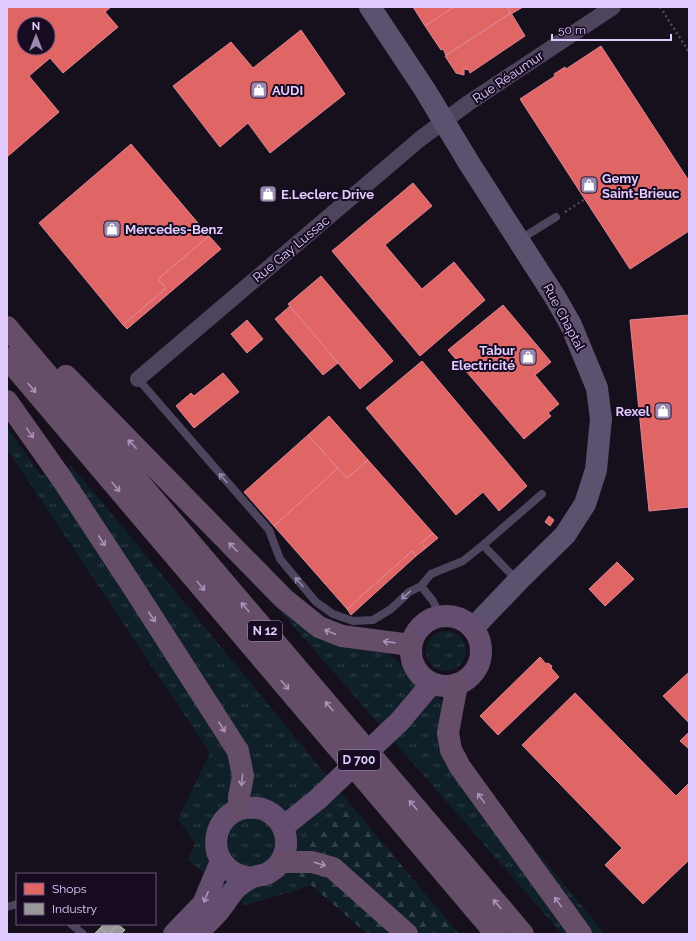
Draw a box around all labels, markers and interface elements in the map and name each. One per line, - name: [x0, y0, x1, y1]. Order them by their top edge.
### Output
- north arrow: [16, 16, 56, 56]
- scale bar: [552, 16, 671, 42]
- text: N: [32, 20, 40, 33]
- text: 50 m: [558, 23, 586, 37]
- street label: Rue Réaumur: [470, 48, 547, 106]
- shop icon: AUDI: [249, 80, 269, 100]
- place label: AUDI: [272, 83, 303, 98]
- place label: Gemy Saint-Brieuc: [602, 171, 680, 201]
- shop icon: Gemy Saint-Brieuc: [579, 175, 599, 195]
- shop icon: E.Leclerc Drive: [258, 184, 278, 204]
- place label: E.Leclerc Drive: [281, 187, 374, 202]
- street label: Rue Gay Lussac: [250, 213, 332, 285]
- shop icon: Mercedes-Benz: [102, 219, 122, 239]
- place label: Mercedes-Benz: [125, 222, 223, 237]
- street label: Rue Chaptal: [540, 281, 588, 353]
- place label: Tabur Electricité: [451, 343, 515, 373]
- shop icon: Tabur Electricité: [518, 347, 538, 367]
- one-way arrow: [28, 383, 37, 394]
- shop icon: Rexel: [653, 401, 673, 421]
- place label: Rexel: [616, 404, 651, 419]
- one-way arrow: [26, 427, 34, 438]
- one-way arrow: [127, 439, 137, 449]
- one-way arrow: [219, 472, 228, 483]
- one-way arrow: [112, 482, 121, 493]
- one-way arrow: [98, 535, 107, 546]
- one-way arrow: [228, 542, 238, 552]
- one-way arrow: [294, 576, 303, 587]
- one-way arrow: [196, 581, 205, 592]
- one-way arrow: [401, 591, 411, 600]
- one-way arrow: [240, 602, 249, 612]
- one-way arrow: [149, 611, 157, 623]
- road number: N 12: [248, 621, 282, 641]
- one-way arrow: [325, 627, 337, 635]
- one-way arrow: [383, 639, 396, 646]
- one-way arrow: [280, 680, 289, 691]
- one-way arrow: [324, 701, 333, 711]
- one-way arrow: [219, 721, 227, 733]
- road number: D 700: [338, 750, 380, 770]
- one-way arrow: [238, 773, 246, 786]
- one-way arrow: [477, 792, 486, 803]
- one-way arrow: [409, 800, 418, 811]
- one-way arrow: [313, 861, 326, 868]
- legend: [16, 873, 156, 925]
- text: Shops: [52, 882, 87, 896]
- one-way arrow: [202, 890, 210, 902]
- one-way arrow: [554, 897, 563, 908]
- one-way arrow: [493, 899, 502, 910]
- text: Industry: [52, 902, 98, 916]

